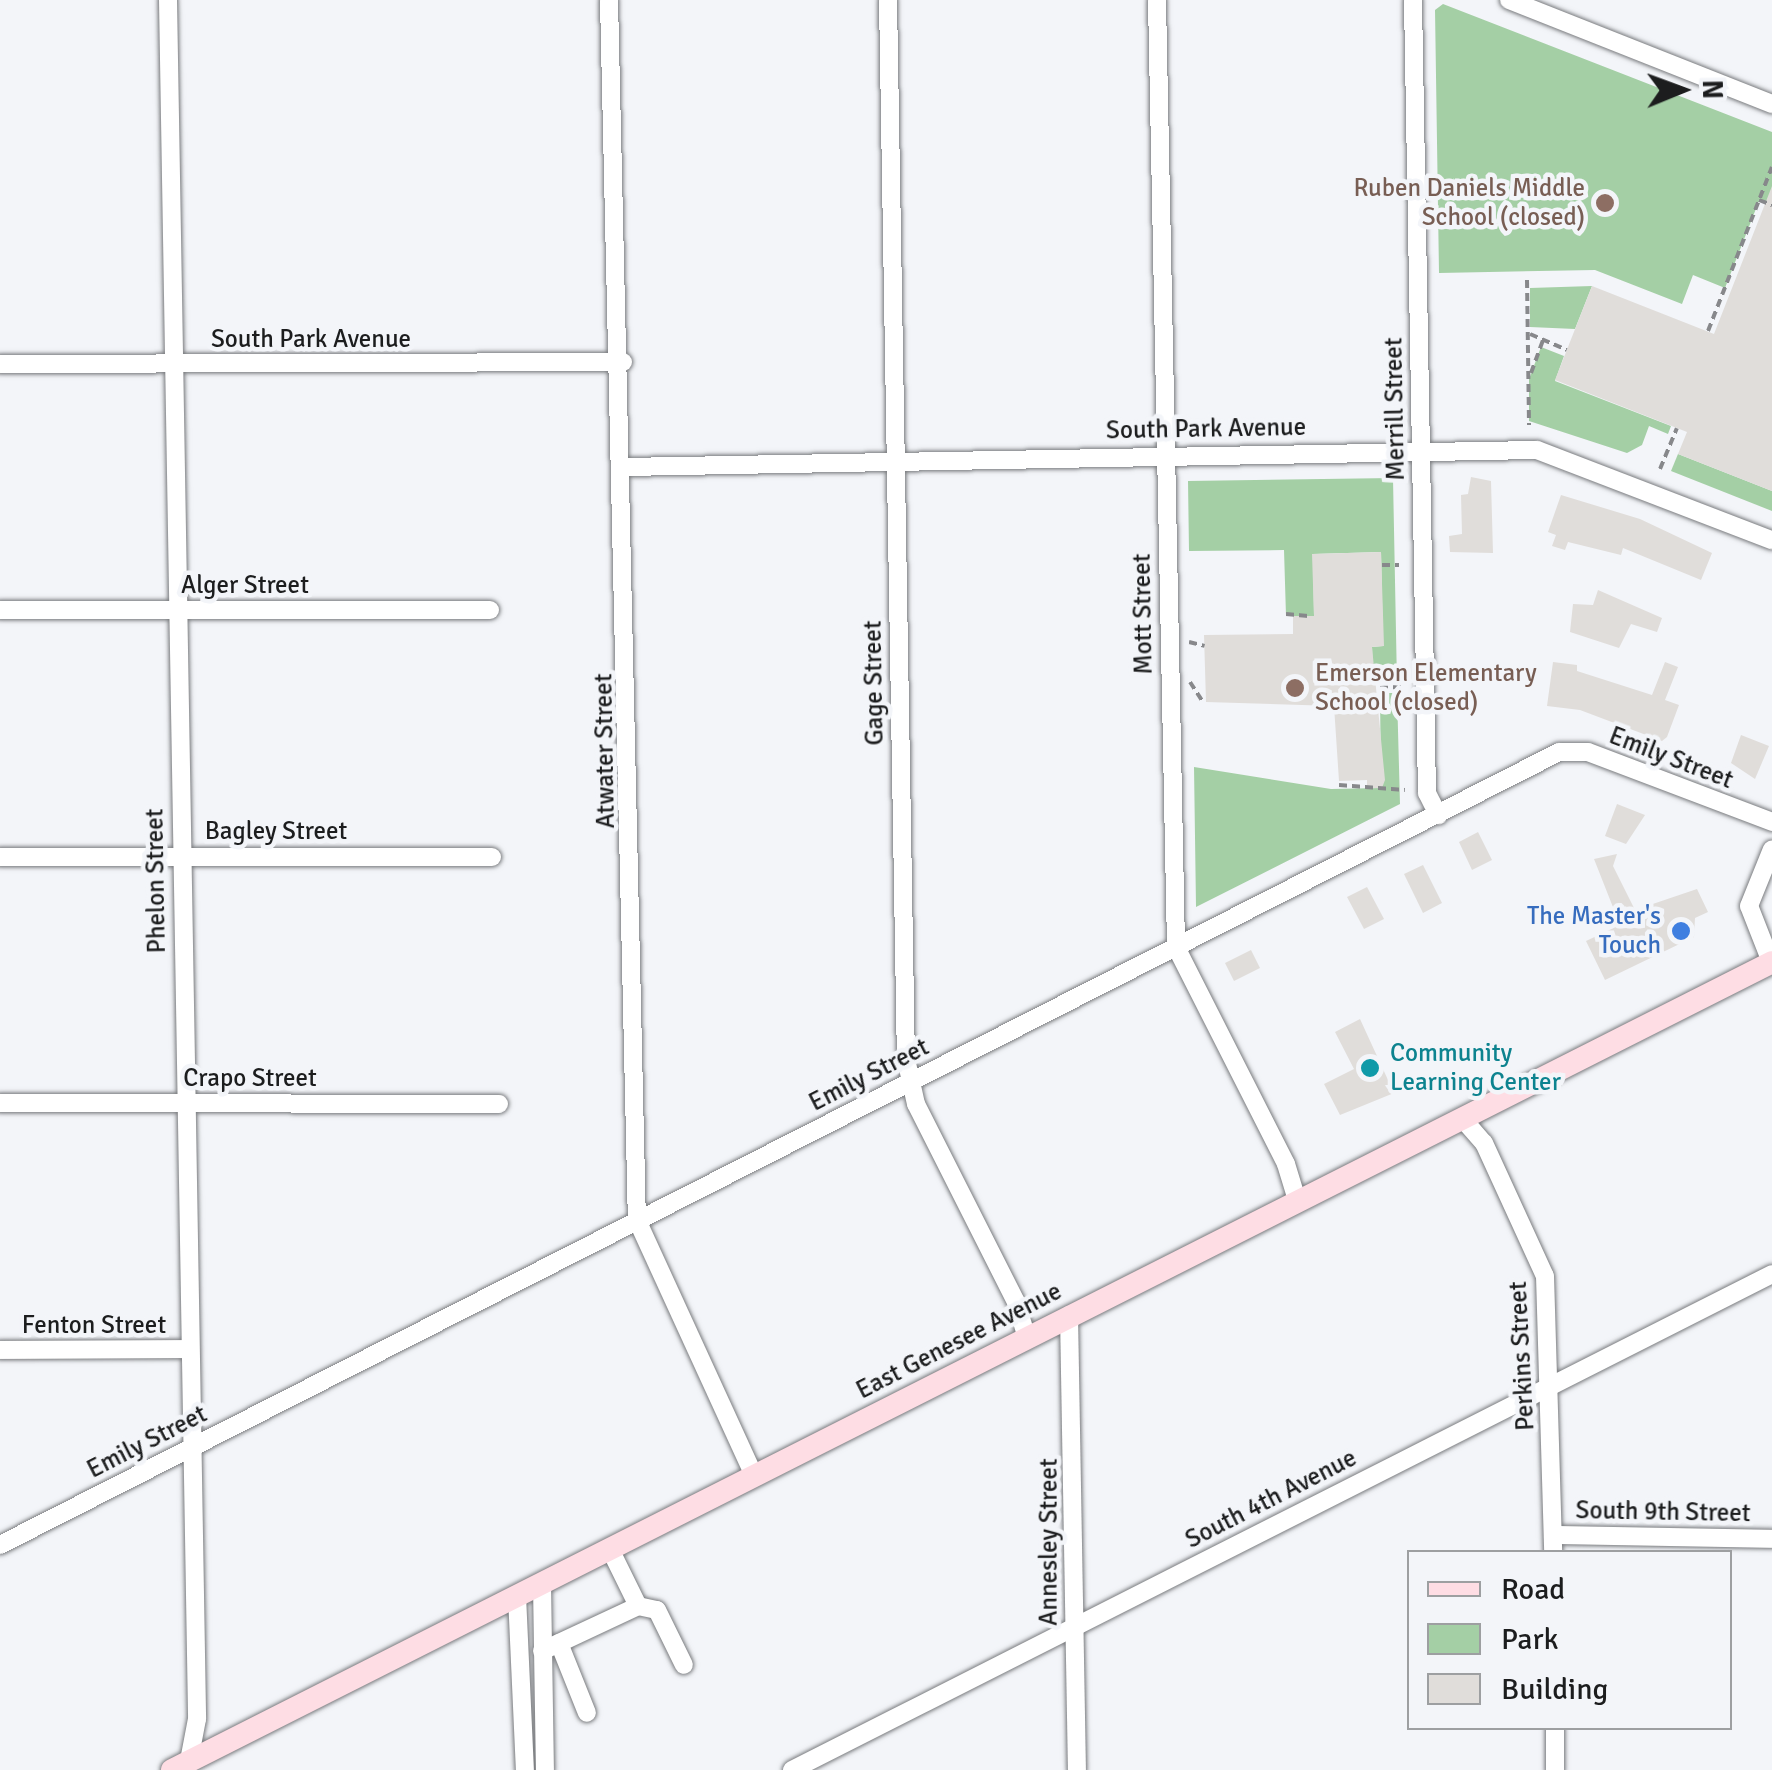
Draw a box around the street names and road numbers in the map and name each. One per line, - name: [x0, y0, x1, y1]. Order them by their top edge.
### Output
- street label: South Park Avenue: [211, 324, 411, 354]
- street label: Merrill Street: [1379, 337, 1411, 481]
- street label: South Park Avenue: [1106, 412, 1306, 446]
- street label: Mott Street: [1127, 553, 1159, 675]
- street label: Alger Street: [181, 570, 309, 600]
- street label: Gage Street: [858, 620, 890, 746]
- street label: Atwater Street: [589, 673, 621, 829]
- street label: Emily Street: [1605, 721, 1737, 795]
- street label: Phelon Street: [140, 808, 172, 954]
- street label: Bagley Street: [205, 816, 347, 846]
- street label: Emily Street: [804, 1032, 934, 1118]
- street label: Crapo Street: [183, 1063, 317, 1093]
- street label: East Genesee Avenue: [851, 1276, 1067, 1406]
- street label: Perkins Street: [1503, 1281, 1541, 1431]
- street label: Fenton Street: [22, 1310, 166, 1340]
- street label: Emily Street: [82, 1399, 212, 1485]
- street label: South 4th Avenue: [1180, 1443, 1362, 1555]
- street label: Annesley Street: [1034, 1458, 1064, 1626]
- street label: South 9th Street: [1575, 1495, 1751, 1529]

